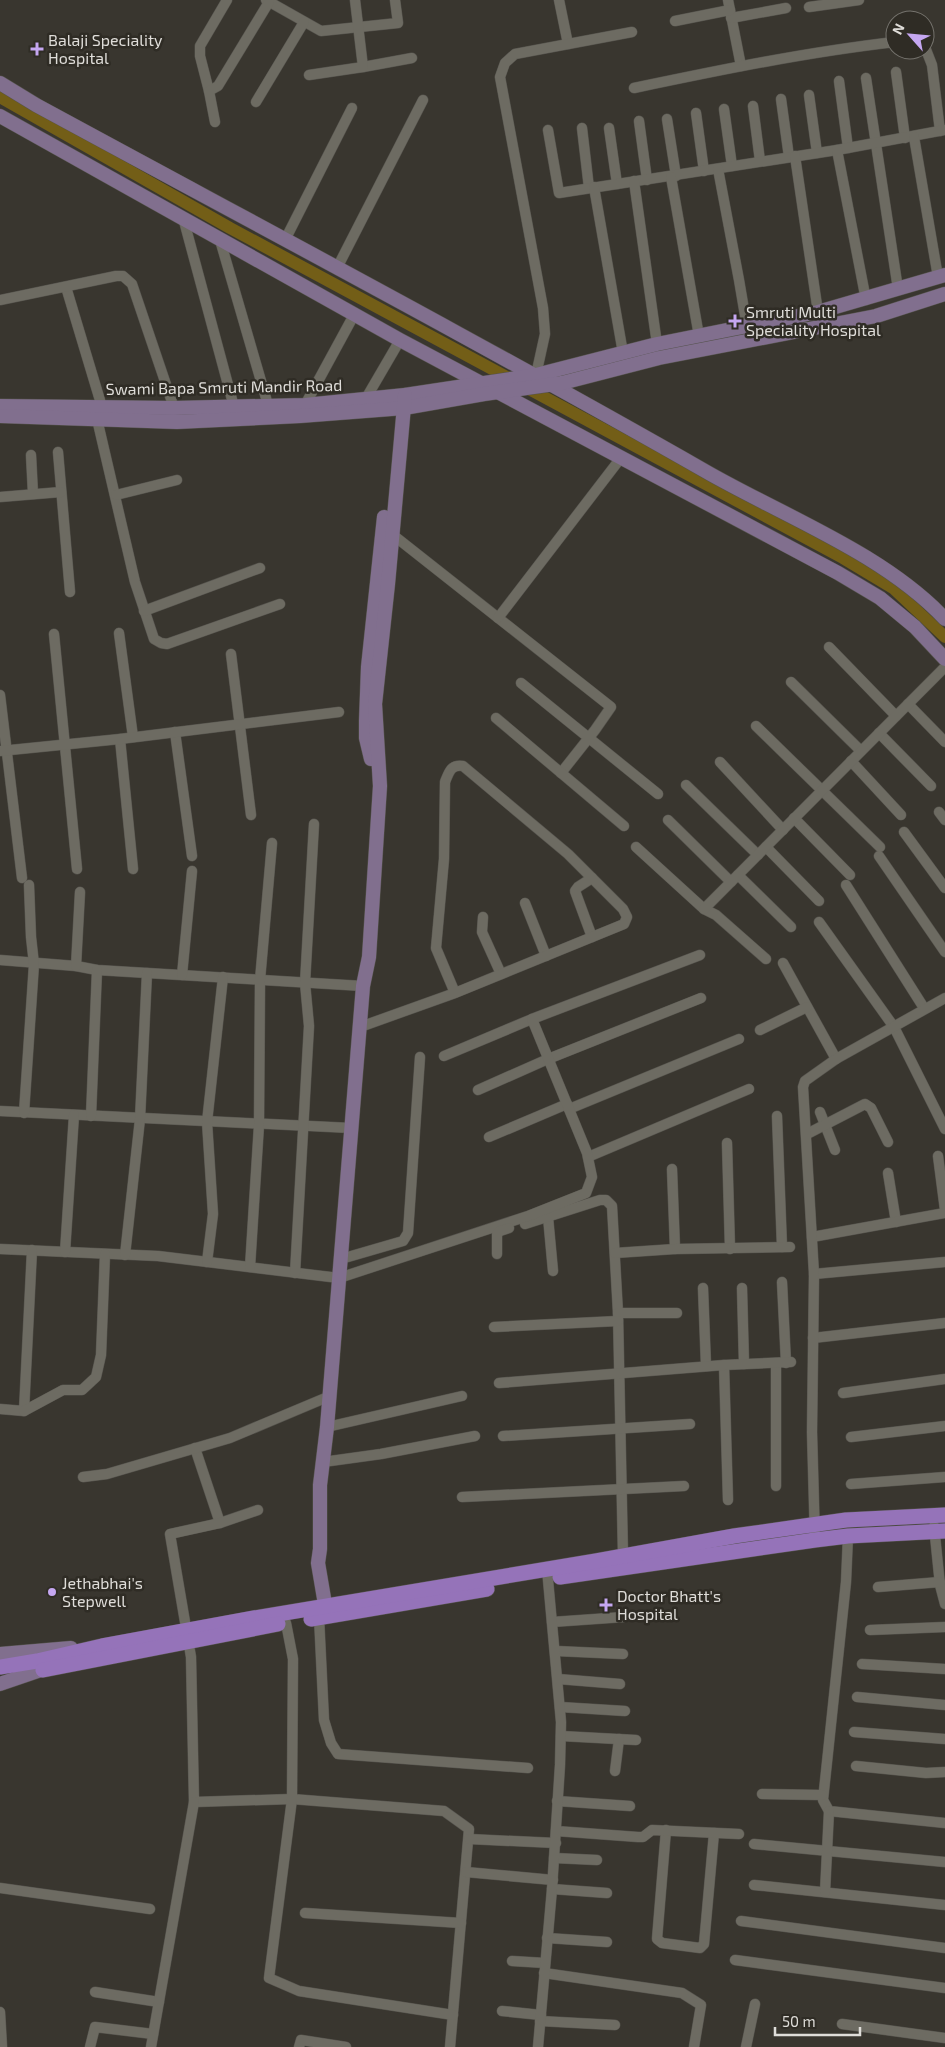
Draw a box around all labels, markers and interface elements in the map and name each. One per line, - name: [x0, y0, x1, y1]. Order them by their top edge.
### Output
- north arrow: [885, 10, 935, 60]
- text: N: [888, 21, 908, 37]
- place label: Balaji Speciality Hospital: [48, 30, 163, 67]
- marker: Balaji Speciality Hospital: [30, 42, 44, 56]
- place label: Smruti Multi Speciality Hospital: [746, 302, 881, 339]
- marker: Smruti Multi Speciality Hospital: [728, 314, 742, 328]
- street label: Swami Bapa Smruti Mandir Road: [106, 375, 342, 398]
- place label: Jethabhai's Stepwell: [62, 1573, 143, 1610]
- marker: Jethabhai's Stepwell: [46, 1586, 58, 1598]
- place label: Doctor Bhatt's Hospital: [617, 1586, 721, 1623]
- marker: Doctor Bhatt's Hospital: [599, 1598, 613, 1612]
- scale bar: [775, 2004, 860, 2036]
- text: 50 m: [782, 2012, 816, 2030]

